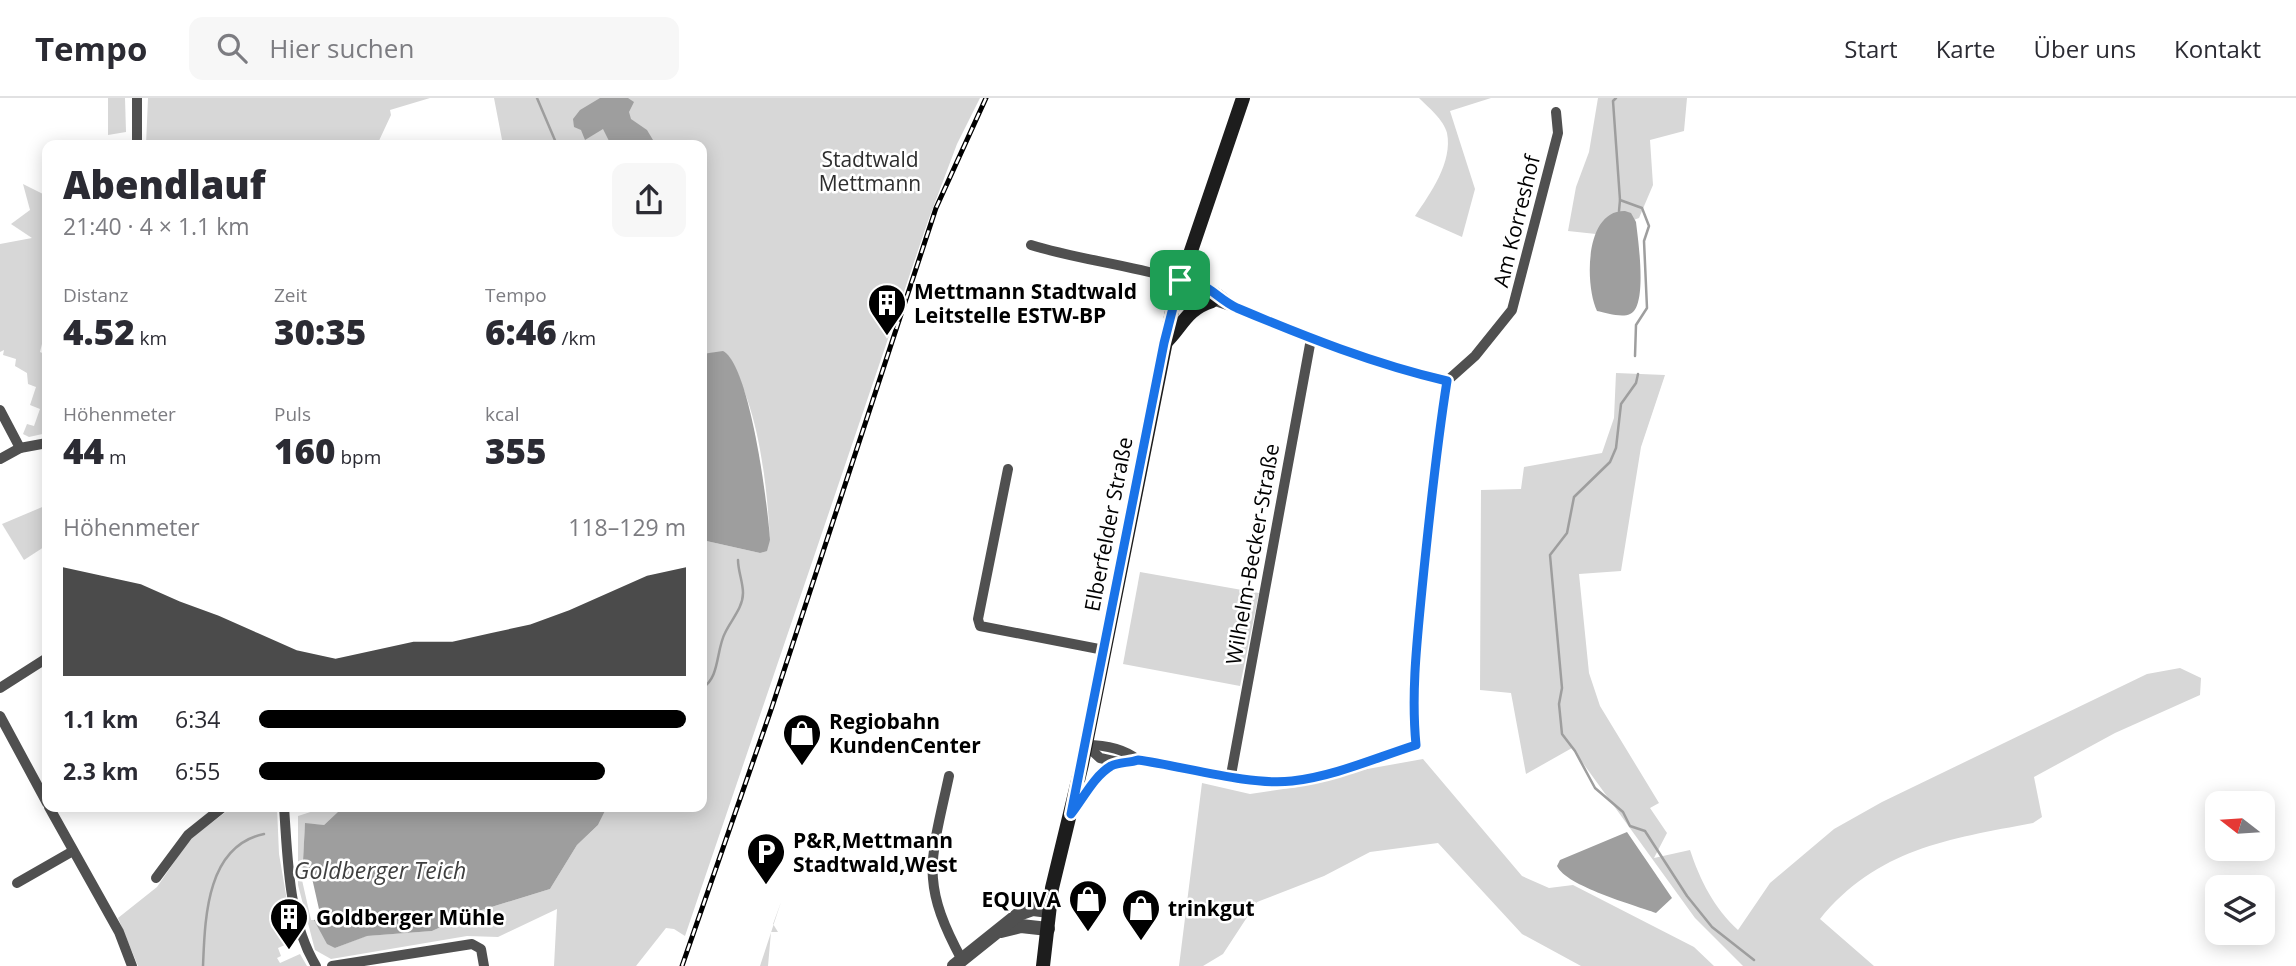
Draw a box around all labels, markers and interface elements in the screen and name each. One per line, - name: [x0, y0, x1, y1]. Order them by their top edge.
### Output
- search box: [189, 17, 679, 80]
- text: Tempo: [35, 26, 147, 71]
- icon: search: [213, 29, 251, 67]
- text: Hier suchen: [269, 30, 414, 66]
- text: Start: [1844, 32, 1898, 65]
- text: Karte: [1936, 32, 1996, 65]
- text: Über uns: [2034, 32, 2136, 65]
- text: Kontakt: [2174, 32, 2261, 65]
- park label: Stadtwald Mettmann: [819, 145, 921, 197]
- street label: Am Korreshof: [1486, 150, 1546, 290]
- text: Abendlauf: [63, 158, 266, 210]
- button: share: [612, 163, 686, 237]
- text: 21:40 · 4 × 1.1 km: [63, 210, 250, 242]
- pin: [1150, 250, 1210, 310]
- icon: arrive: [1161, 261, 1199, 299]
- place label: Mettmann Stadtwald Leitstelle ESTW-BP: [914, 277, 1137, 329]
- text: Distanz: [63, 282, 129, 308]
- text: Zeit: [274, 282, 307, 308]
- text: Tempo: [485, 282, 547, 308]
- building icon: Mettmann Stadtwald Leitstelle ESTW-BP: [866, 282, 908, 337]
- text: 4.52: [63, 308, 135, 355]
- text: 30:35: [274, 308, 366, 355]
- text: 6:46: [485, 308, 557, 355]
- text: km: [135, 325, 167, 351]
- text: /km: [557, 325, 596, 351]
- text: Höhenmeter: [63, 401, 176, 427]
- text: Puls: [274, 401, 311, 427]
- text: kcal: [485, 401, 519, 427]
- text: 44: [63, 427, 104, 474]
- text: 160: [274, 427, 336, 474]
- text: 355: [485, 427, 547, 474]
- street label: Elberfelder Straße: [1077, 434, 1139, 614]
- street label: Wilhelm-Becker-Straße: [1219, 441, 1285, 667]
- text: m: [104, 444, 127, 470]
- text: bpm: [336, 444, 381, 470]
- text: Höhenmeter: [63, 511, 200, 543]
- text: 118–129 m: [568, 511, 686, 543]
- text: 1.1 km: [63, 703, 139, 735]
- text: 6:34: [175, 703, 221, 735]
- place label: Regiobahn KundenCenter: [829, 707, 981, 759]
- shop icon: Regiobahn KundenCenter: [781, 712, 823, 767]
- text: 2.3 km: [63, 755, 139, 787]
- text: 6:55: [175, 755, 221, 787]
- north arrow: [2205, 791, 2275, 861]
- map controls: [2205, 791, 2275, 945]
- place label: P&R,Mettmann Stadtwald,West: [793, 826, 957, 878]
- parking icon: P&R,Mettmann Stadtwald,West: [745, 831, 787, 886]
- water label: Goldberger Teich: [294, 854, 466, 886]
- button: layers: [2205, 875, 2275, 945]
- shop icon: EQUIVA: [1067, 878, 1109, 933]
- place label: EQUIVA: [982, 885, 1062, 913]
- shop icon: trinkgut: [1120, 887, 1162, 942]
- place label: trinkgut: [1168, 894, 1255, 922]
- building icon: Goldberger Mühle: [268, 896, 310, 951]
- place label: Goldberger Mühle: [316, 903, 505, 931]

